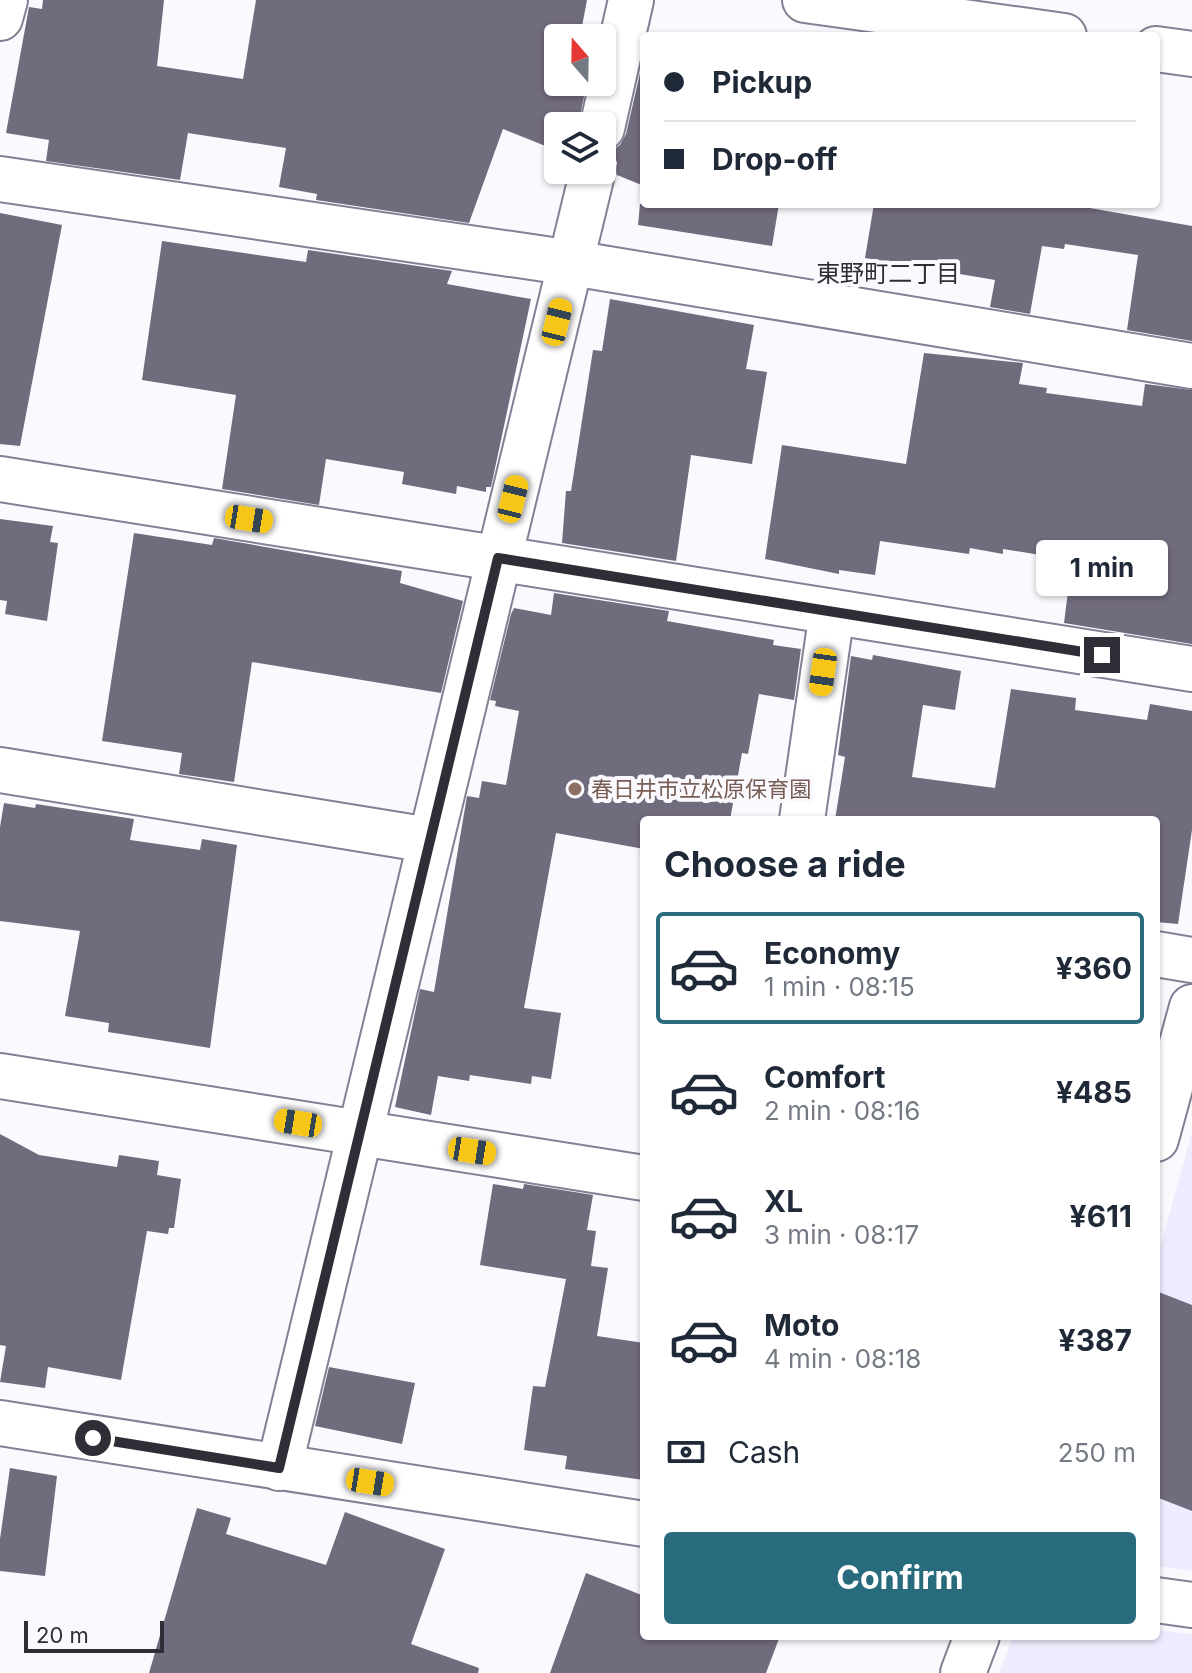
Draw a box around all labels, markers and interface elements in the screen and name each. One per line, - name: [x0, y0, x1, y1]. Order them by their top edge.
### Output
- north arrow: [544, 24, 616, 96]
- map controls: [544, 24, 616, 184]
- text: Pickup: [712, 64, 812, 100]
- button: layers: [544, 112, 616, 184]
- text: Drop-off: [712, 141, 838, 177]
- district label: 東野町二丁目: [816, 259, 960, 288]
- car: [540, 296, 574, 348]
- car: [496, 473, 530, 525]
- car: [223, 503, 275, 535]
- callout: 1 min: [1036, 539, 1168, 595]
- text: 1 min: [1070, 552, 1134, 583]
- route end: [1084, 637, 1120, 673]
- car: [808, 647, 838, 697]
- place label: 春日井市立松原保育園: [591, 776, 811, 802]
- marker: 春日井市立松原保育園: [566, 780, 584, 798]
- text: Choose a ride: [664, 842, 906, 886]
- icon: car: [668, 932, 740, 1004]
- text: Economy: [764, 935, 900, 971]
- text: ¥360: [1056, 950, 1132, 986]
- text: 1 min · 08:15: [764, 971, 915, 1002]
- icon: car: [668, 1056, 740, 1128]
- text: Comfort: [764, 1059, 885, 1095]
- text: ¥485: [1056, 1074, 1132, 1110]
- text: 2 min · 08:16: [764, 1095, 920, 1126]
- car: [272, 1107, 324, 1139]
- car: [446, 1135, 498, 1167]
- icon: car: [668, 1180, 740, 1252]
- text: XL: [764, 1183, 803, 1219]
- text: ¥611: [1070, 1198, 1132, 1234]
- text: 3 min · 08:17: [764, 1219, 919, 1250]
- icon: car: [668, 1304, 740, 1376]
- text: Moto: [764, 1307, 839, 1343]
- text: ¥387: [1059, 1322, 1132, 1358]
- text: 4 min · 08:18: [764, 1343, 921, 1374]
- route start: [75, 1420, 111, 1456]
- icon: cash: [664, 1430, 708, 1474]
- text: Cash: [728, 1434, 800, 1470]
- text: 250 m: [1058, 1437, 1136, 1468]
- car: [344, 1466, 396, 1498]
- button: Confirm: [664, 1532, 1136, 1624]
- scale bar: [24, 1617, 164, 1653]
- text: 20 m: [36, 1622, 89, 1648]

